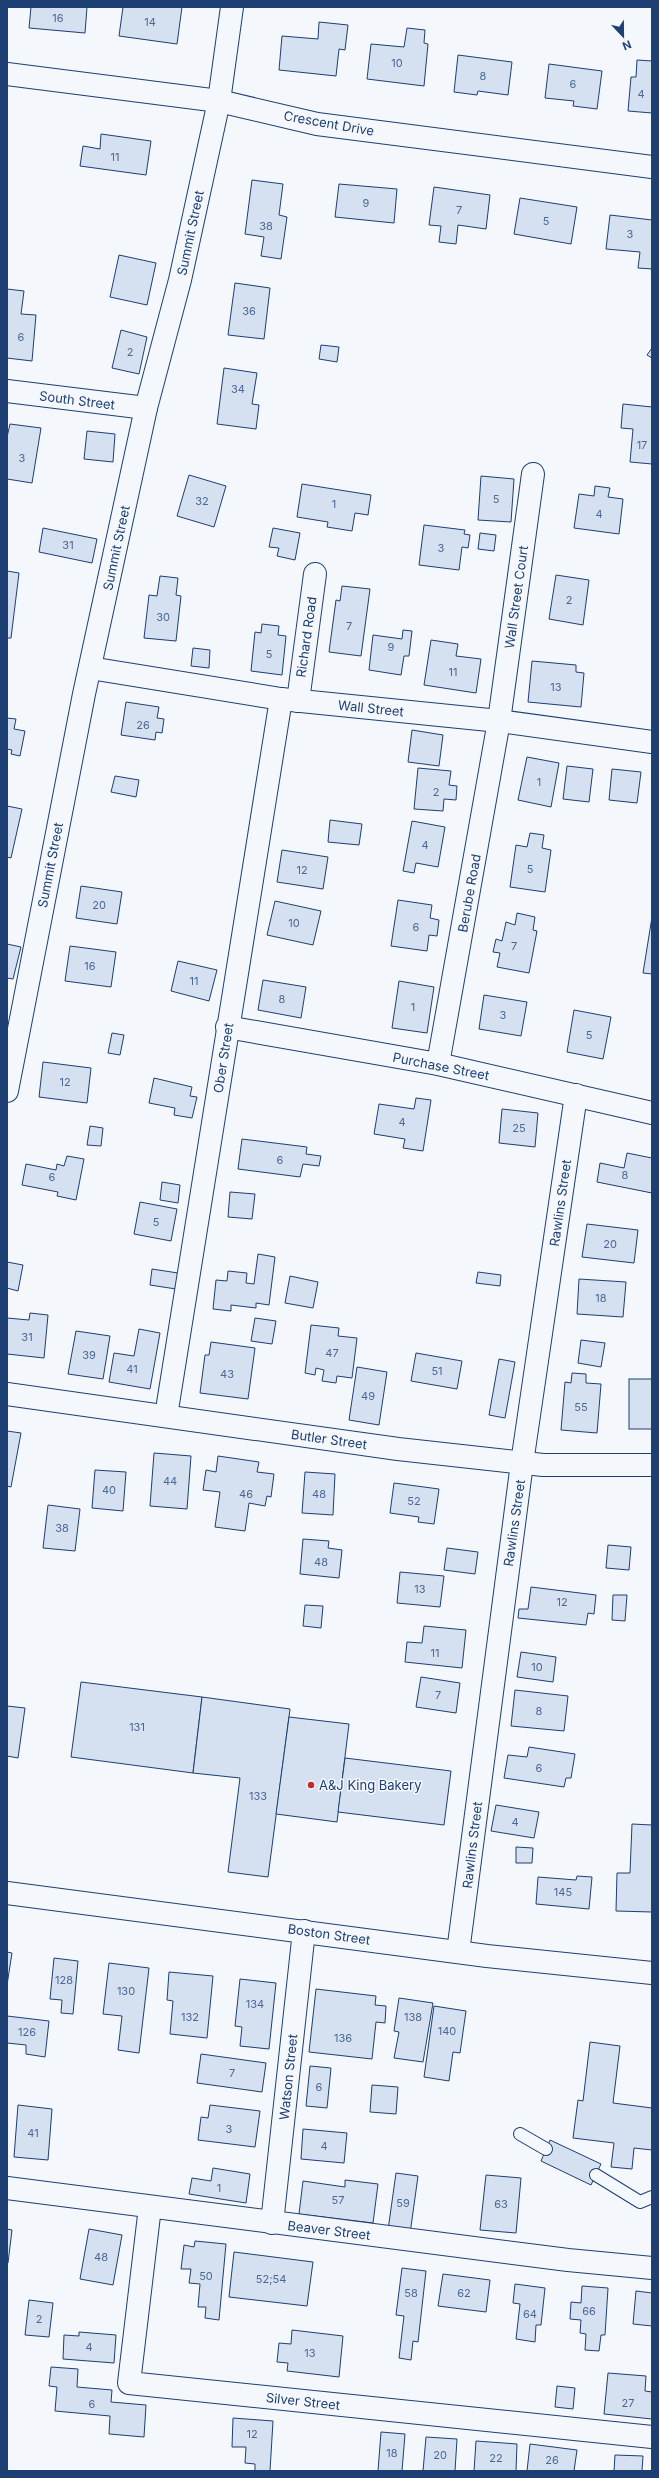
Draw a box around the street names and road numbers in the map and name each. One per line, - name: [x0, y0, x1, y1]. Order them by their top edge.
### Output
- street label: Crescent Drive: [283, 107, 375, 139]
- street label: Summit Street: [173, 189, 207, 277]
- street label: South Street: [38, 387, 116, 413]
- street label: Summit Street: [99, 504, 133, 592]
- street label: Wall Street Court: [501, 544, 531, 650]
- street label: Richard Road: [292, 595, 320, 679]
- street label: Wall Street: [337, 697, 405, 719]
- street label: Summit Street: [34, 821, 66, 909]
- street label: Berube Road: [454, 853, 484, 933]
- street label: Ober Street: [210, 1022, 236, 1094]
- street label: Purchase Street: [391, 1049, 491, 1083]
- street label: Rawlins Street: [546, 1159, 574, 1247]
- street label: Butler Street: [290, 1426, 368, 1452]
- street label: Rawlins Street: [500, 1479, 528, 1567]
- street label: Rawlins Street: [459, 1801, 485, 1889]
- street label: Boston Street: [287, 1920, 371, 1948]
- street label: Watson Street: [276, 2033, 300, 2121]
- street label: Beaver Street: [287, 2217, 371, 2243]
- street label: Silver Street: [265, 2389, 341, 2413]

